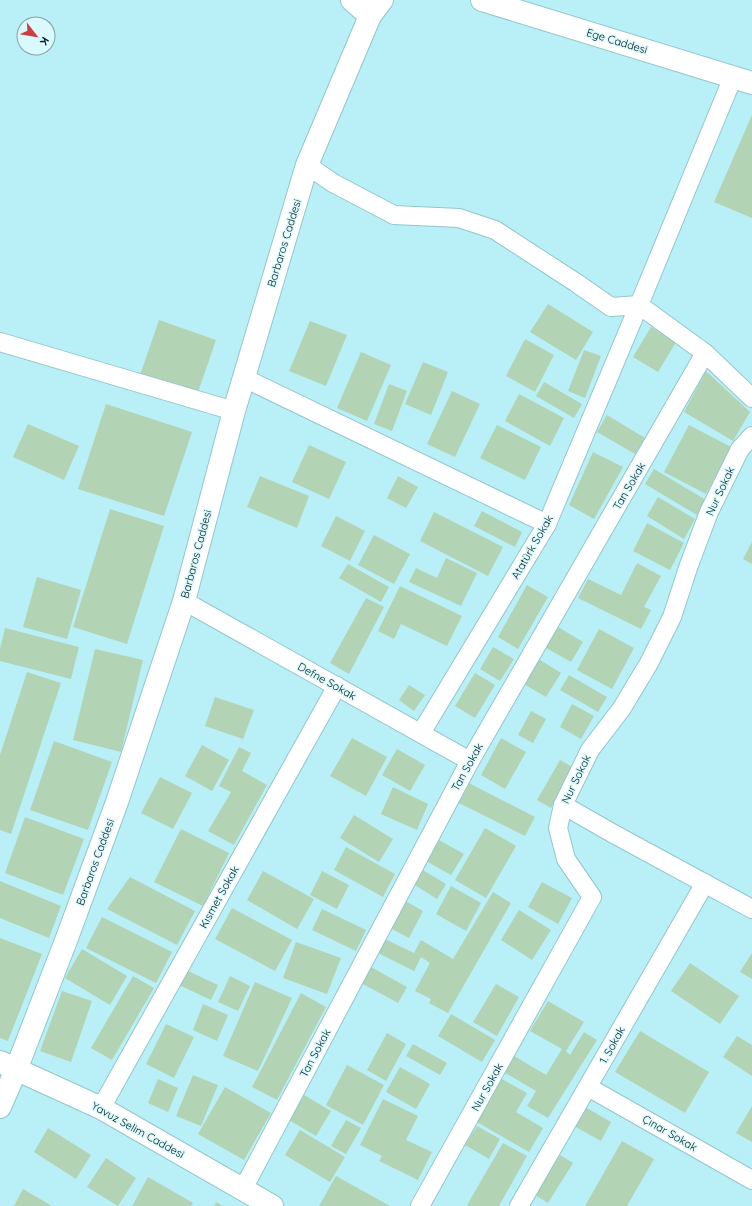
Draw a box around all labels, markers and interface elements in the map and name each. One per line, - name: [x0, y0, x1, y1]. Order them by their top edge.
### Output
- north arrow: [16, 16, 56, 56]
- street label: Ege Caddesi: [585, 25, 649, 57]
- text: K: [37, 34, 52, 48]
- street label: Barbaros Caddesi: [264, 197, 304, 289]
- street label: Tan Sokak: [610, 460, 648, 512]
- street label: Nur Sokak: [703, 464, 738, 518]
- street label: Barbaros Caddesi: [177, 508, 215, 600]
- street label: Atatürk Sokak: [508, 512, 556, 582]
- street label: Defne Sokak: [295, 659, 359, 703]
- street label: Tan Sokak: [448, 740, 486, 793]
- street label: Nur Sokak: [558, 752, 594, 806]
- street label: Barbaros Caddesi: [73, 817, 117, 907]
- street label: Kısmet Sokak: [196, 863, 242, 931]
- street label: 1. Sokak: [596, 1024, 628, 1066]
- street label: Tan Sokak: [296, 1026, 334, 1080]
- street label: Nur Sokak: [468, 1060, 506, 1113]
- street label: Yavuz Selim Caddesi: [89, 1099, 187, 1161]
- street label: Çınar Sokak: [640, 1112, 700, 1154]

